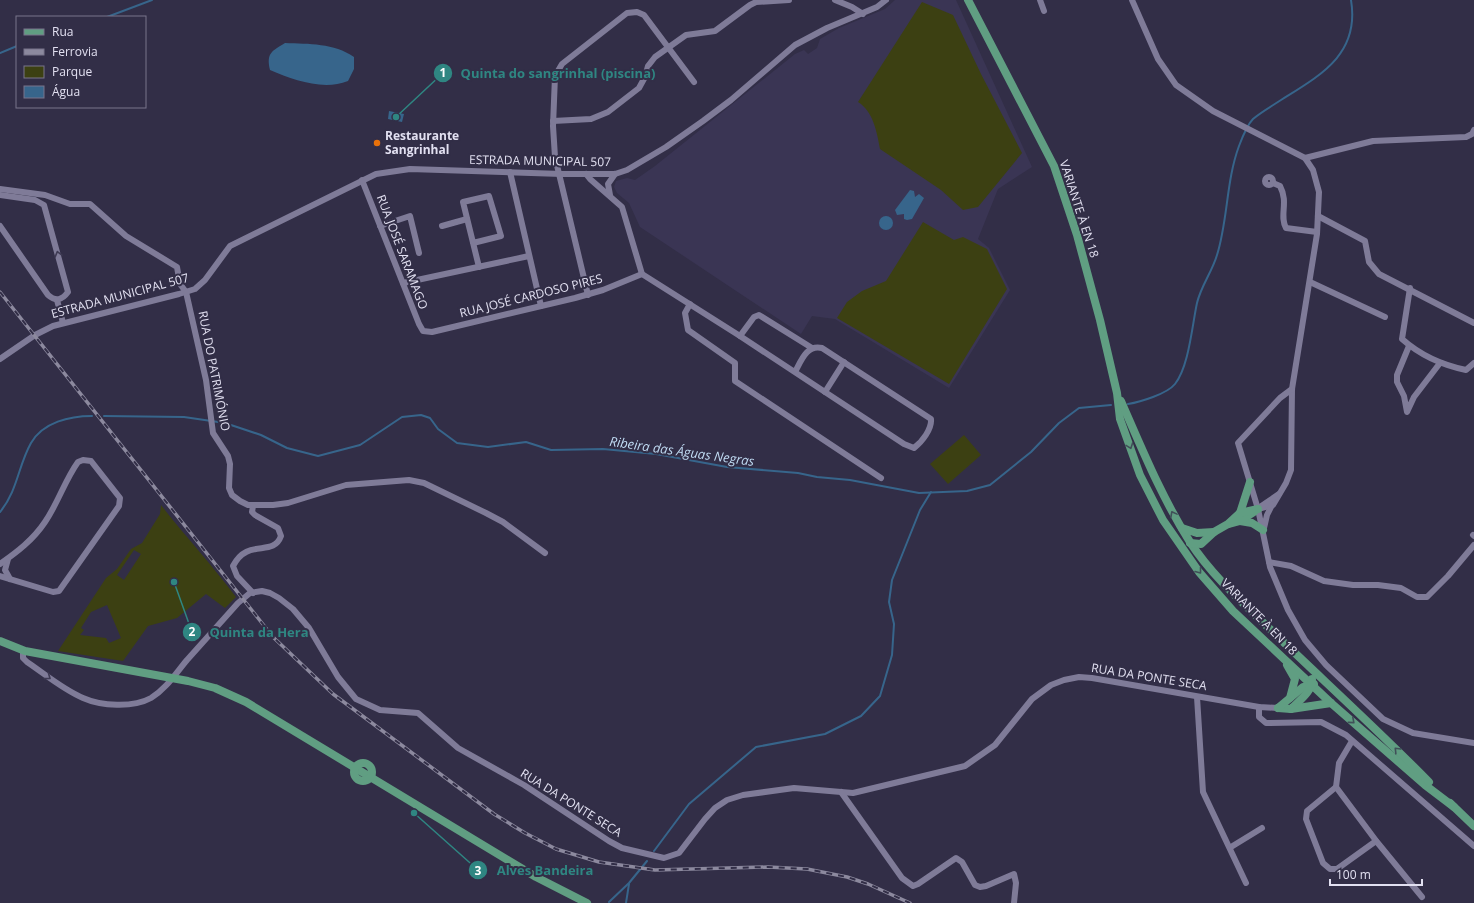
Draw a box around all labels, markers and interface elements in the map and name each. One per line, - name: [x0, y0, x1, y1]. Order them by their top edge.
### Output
- legend: [16, 16, 146, 108]
- text: Rua: [52, 23, 73, 40]
- text: Ferrovia: [52, 43, 98, 60]
- callout: Quinta do sangrinhal (piscina): [433, 61, 664, 86]
- text: Parque: [52, 63, 92, 80]
- text: 1: [440, 64, 446, 81]
- text: Quinta do sangrinhal (piscina): [461, 64, 655, 82]
- text: Água: [52, 83, 80, 100]
- place label: Restaurante Sangrinhal: [385, 127, 459, 158]
- marker: Restaurante Sangrinhal: [372, 138, 382, 148]
- street label: ESTRADA MUNICIPAL 507: [469, 151, 611, 170]
- street label: VARIANTE À EN 18: [1056, 158, 1103, 260]
- street label: RUA JOSÉ SARAMAGO: [373, 192, 432, 312]
- one-way arrow: [54, 251, 63, 258]
- street label: ESTRADA MUNICIPAL 507: [49, 269, 191, 322]
- street label: RUA JOSÉ CARDOSO PIRES: [458, 270, 604, 322]
- street label: RUA DO PATRIMÓNIO: [195, 309, 234, 432]
- water label: Ribeira das Águas Negras: [608, 432, 756, 470]
- one-way arrow: [1125, 442, 1133, 449]
- one-way arrow: [1170, 511, 1178, 518]
- one-way arrow: [1195, 566, 1202, 573]
- street label: VARIANTE À EN 18: [1217, 575, 1301, 659]
- callout: Quinta da Hera: [182, 620, 317, 645]
- text: 2: [189, 623, 196, 640]
- text: Quinta da Hera: [209, 623, 309, 641]
- street label: RUA DA PONTE SECA: [1090, 659, 1208, 694]
- one-way arrow: [44, 672, 51, 679]
- one-way arrow: [1347, 716, 1354, 723]
- one-way arrow: [1394, 747, 1402, 755]
- street label: RUA DA PONTE SECA: [517, 764, 626, 841]
- callout: Alves Bandeira: [468, 858, 601, 883]
- text: Alves Bandeira: [497, 861, 593, 879]
- scale bar: [1330, 861, 1422, 887]
- text: 3: [475, 862, 482, 879]
- text: 100 m: [1336, 866, 1371, 883]

